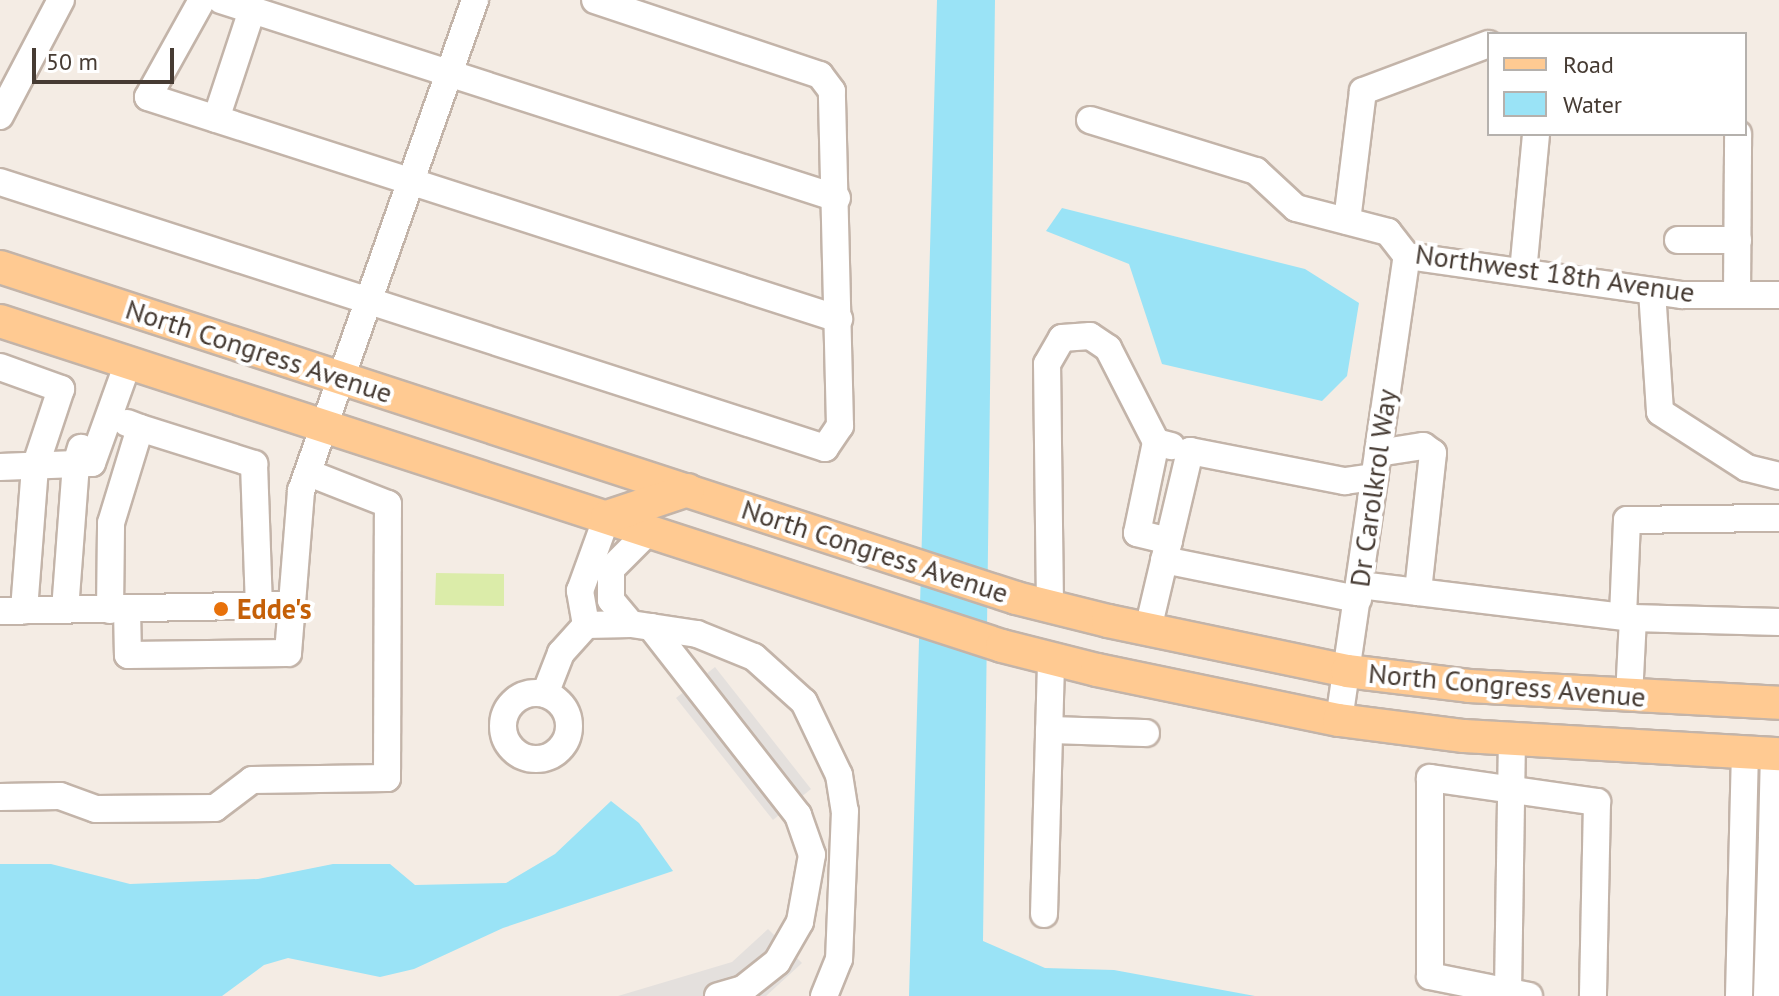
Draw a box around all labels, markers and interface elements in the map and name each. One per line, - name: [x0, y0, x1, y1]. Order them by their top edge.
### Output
- scale bar: [36, 32, 178, 82]
- legend: [1487, 32, 1747, 136]
- text: 50 m: [46, 46, 98, 77]
- text: Road: [1563, 49, 1614, 80]
- text: Water: [1563, 89, 1622, 120]
- street label: Northwest 18th Avenue: [1413, 237, 1697, 309]
- street label: North Congress Avenue: [121, 292, 397, 410]
- street label: Dr Carolkrol Way: [1342, 387, 1404, 589]
- street label: North Congress Avenue: [737, 492, 1013, 610]
- place label: Edde's: [237, 592, 312, 626]
- marker: Edde's: [212, 600, 230, 618]
- street label: North Congress Avenue: [1367, 656, 1647, 714]

